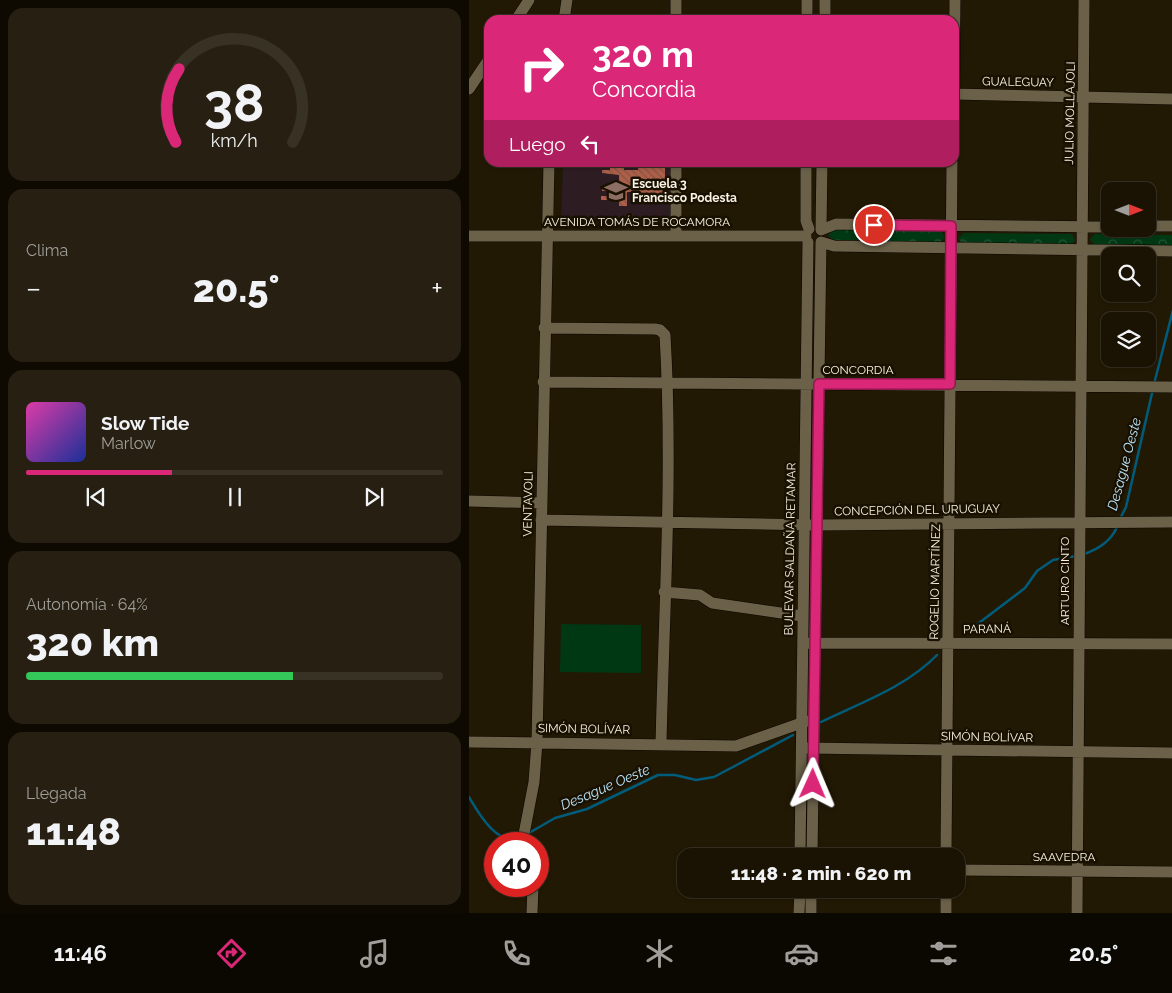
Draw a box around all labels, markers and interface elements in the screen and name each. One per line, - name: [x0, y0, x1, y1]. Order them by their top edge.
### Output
- text: 320 m: [592, 34, 694, 75]
- icon: right: [509, 35, 574, 100]
- street label: JULIO MOLLAJOLI: [1062, 61, 1078, 165]
- text: 38: [204, 72, 265, 133]
- street label: GUALEGUAY: [982, 74, 1054, 90]
- text: Concordia: [592, 76, 696, 102]
- text: km/h: [211, 130, 258, 151]
- icon: left: [576, 130, 604, 158]
- text: Luego: [509, 133, 566, 155]
- place label: Escuela 3 Francisco Podesta: [632, 177, 737, 205]
- school or university icon: Escuela 3 Francisco Podesta: [603, 178, 629, 204]
- north arrow: [1101, 182, 1157, 238]
- map controls: [1101, 182, 1156, 367]
- pin: [853, 204, 895, 246]
- icon: arrive: [860, 211, 888, 239]
- street label: AVENIDA TOMÁS DE ROCAMORA: [544, 215, 730, 229]
- text: Clima: [26, 241, 68, 260]
- button: search: [1101, 247, 1156, 302]
- text: 20.5°: [193, 266, 280, 311]
- text: −: [26, 272, 41, 305]
- text: +: [431, 272, 443, 305]
- button: layers: [1101, 312, 1156, 367]
- street label: CONCORDIA: [822, 363, 894, 377]
- text: Slow Tide: [101, 412, 190, 434]
- water label: Desague Oeste: [1104, 415, 1144, 512]
- text: Marlow: [101, 434, 156, 453]
- street label: BULEVAR SALDAÑA RETAMAR: [781, 462, 799, 635]
- street label: VENTAVOLI: [520, 471, 536, 537]
- icon: previous: [82, 483, 110, 511]
- icon: pause: [221, 483, 249, 511]
- icon: next: [360, 483, 388, 511]
- street label: CONCEPCIÓN DEL URUGUAY: [834, 502, 1000, 518]
- street label: ROGELIO MARTÍNEZ: [927, 524, 943, 640]
- street label: ARTURO CINTO: [1058, 537, 1072, 625]
- text: Autonomía · 64%: [26, 595, 148, 614]
- text: 320 km: [26, 620, 159, 665]
- street label: PARANÁ: [963, 622, 1011, 636]
- street label: SIMÓN BOLÍVAR: [538, 721, 631, 737]
- street label: SIMÓN BOLÍVAR: [941, 729, 1034, 745]
- position arrow: [786, 757, 838, 809]
- water label: Desague Oeste: [558, 761, 652, 813]
- text: Llegada: [26, 784, 86, 803]
- text: 11:48: [26, 809, 121, 854]
- speed limit sign: 40: [484, 832, 549, 897]
- street label: SAAVEDRA: [1033, 850, 1095, 864]
- text: 11:48 · 2 min · 620 m: [731, 862, 911, 884]
- icon: directions: [214, 936, 249, 971]
- icon: music: [357, 936, 392, 971]
- icon: phone: [499, 936, 534, 971]
- icon: climate: [642, 936, 677, 971]
- icon: car: [784, 936, 819, 971]
- icon: filters: [926, 936, 961, 971]
- text: 11:46: [54, 940, 107, 966]
- text: 20.5°: [1069, 940, 1118, 966]

